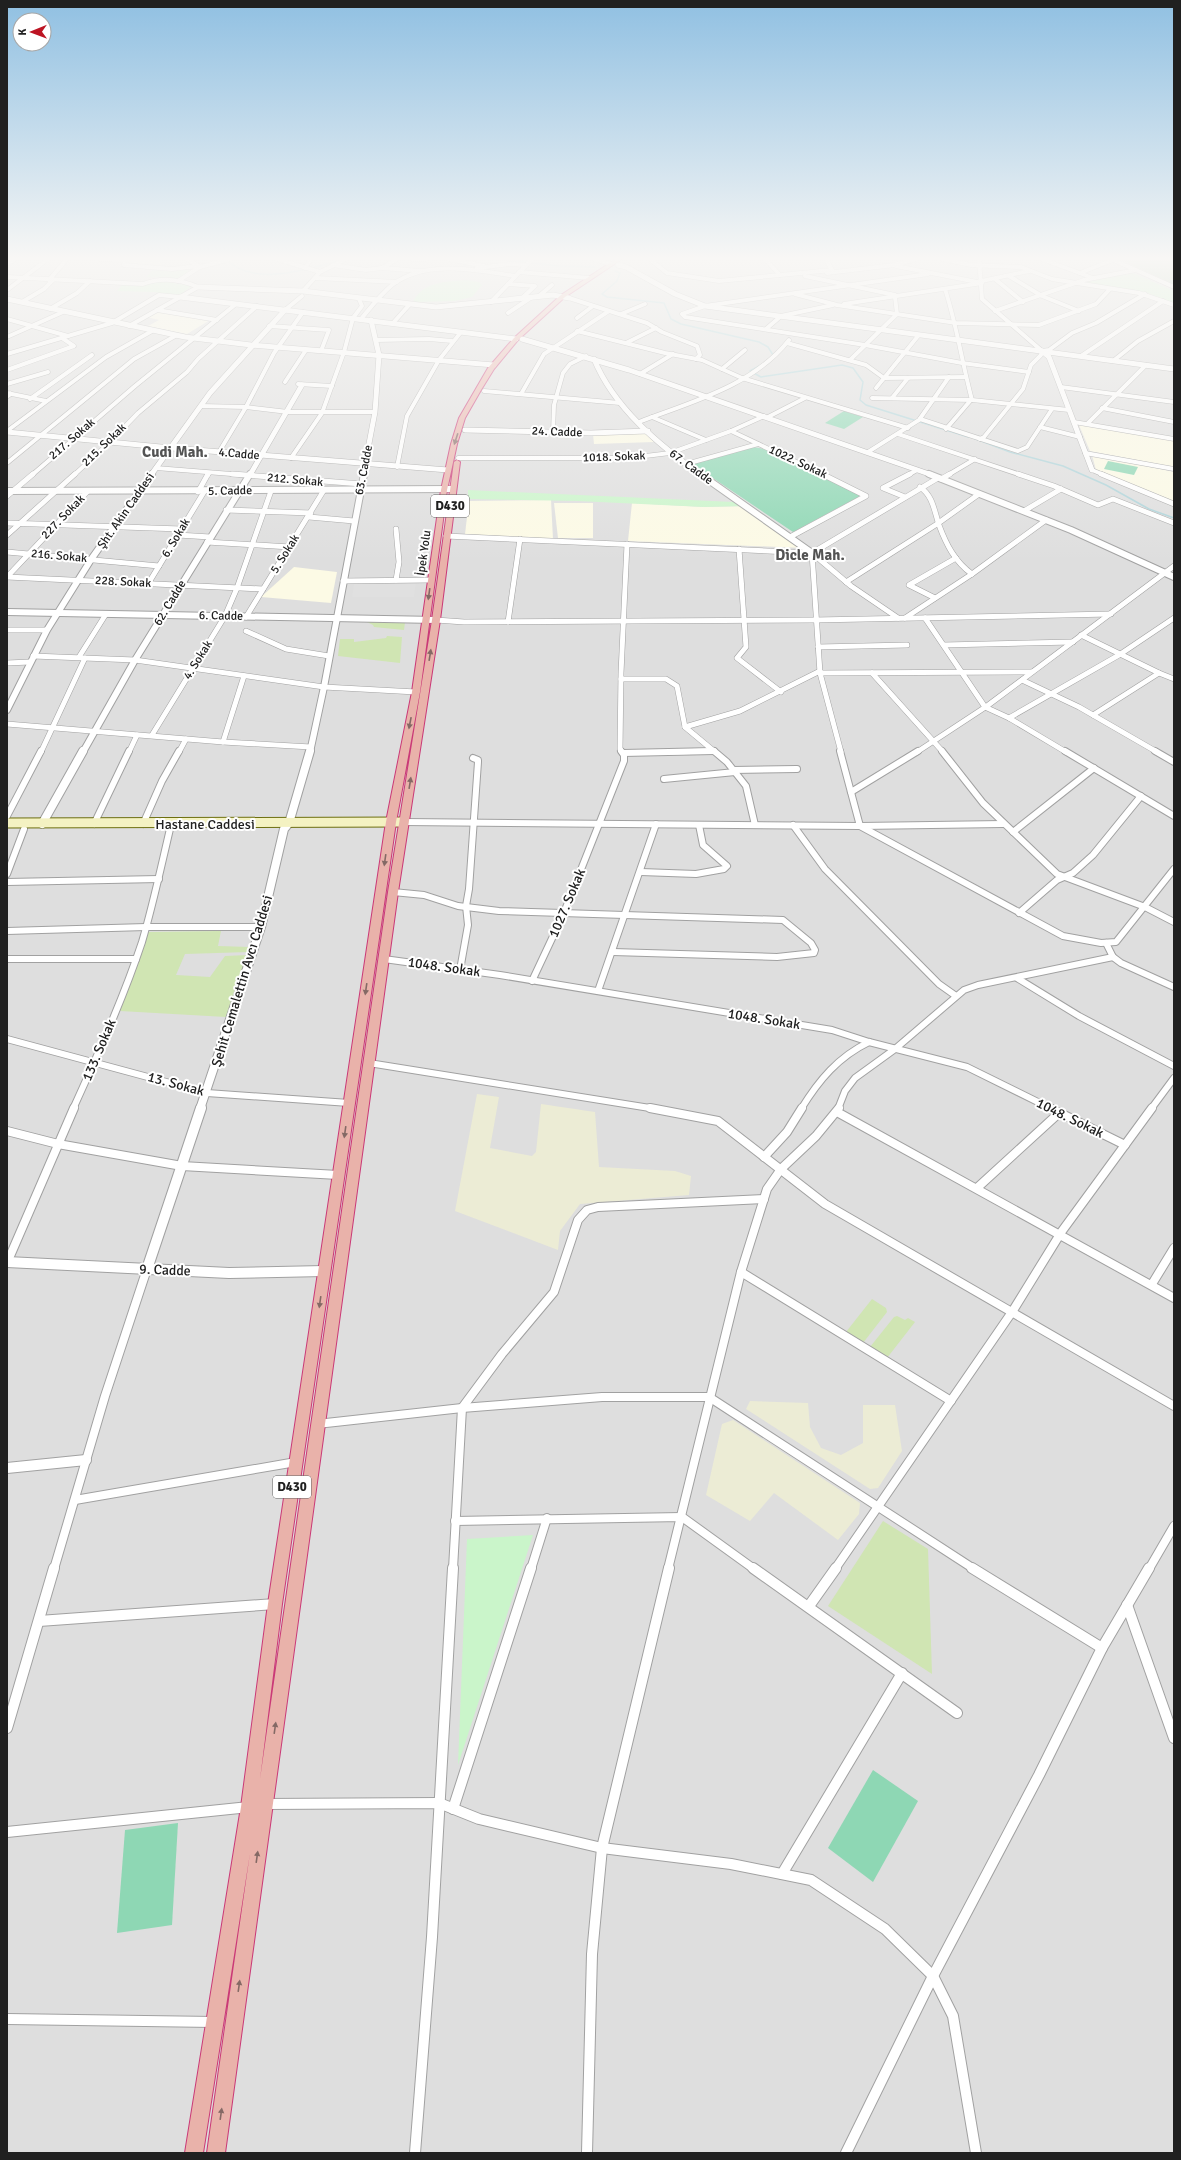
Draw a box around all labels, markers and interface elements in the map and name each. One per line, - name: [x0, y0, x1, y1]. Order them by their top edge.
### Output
- north arrow: [12, 12, 52, 52]
- text: K: [16, 28, 29, 36]
- street label: 217. Sokak: [46, 415, 98, 463]
- street label: 215. Sokak: [79, 420, 129, 470]
- street label: 24. Cadde: [531, 424, 583, 440]
- one-way arrow: [453, 433, 459, 445]
- street label: 1022. Sokak: [766, 442, 830, 482]
- district label: Cudi Mah.: [142, 443, 208, 461]
- street label: 63. Cadde: [352, 444, 376, 496]
- street label: 4.Cadde: [218, 445, 260, 463]
- street label: 67. Cadde: [666, 446, 716, 488]
- street label: 1018. Sokak: [582, 448, 646, 466]
- street label: Şht. Akin Caddesi: [94, 470, 158, 552]
- street label: 212. Sokak: [266, 470, 324, 490]
- street label: 5. Cadde: [208, 483, 252, 499]
- street label: 227. Sokak: [38, 492, 88, 542]
- road number: D430: [431, 495, 469, 517]
- street label: 6. Sokak: [158, 516, 194, 560]
- street label: İpek Yolu: [413, 529, 435, 577]
- street label: 5. Sokak: [267, 532, 303, 576]
- street label: 216. Sokak: [30, 546, 88, 566]
- district label: Dicle Mah.: [775, 546, 845, 564]
- street label: 228. Sokak: [95, 573, 151, 591]
- street label: 62. Cadde: [151, 577, 189, 629]
- one-way arrow: [426, 588, 432, 600]
- street label: 6. Cadde: [199, 608, 243, 624]
- street label: 4. Sokak: [180, 638, 216, 682]
- one-way arrow: [427, 649, 433, 661]
- one-way arrow: [407, 717, 413, 729]
- one-way arrow: [407, 777, 413, 790]
- street label: Hastane Caddesi: [155, 816, 255, 833]
- one-way arrow: [382, 854, 388, 867]
- street label: 1027. Sokak: [545, 866, 589, 940]
- street label: Şehit Cemalettin Avcı Caddesi: [208, 893, 276, 1069]
- street label: 1048. Sokak: [407, 953, 481, 981]
- one-way arrow: [363, 983, 369, 995]
- street label: 1048. Sokak: [727, 1005, 801, 1033]
- street label: 133. Sokak: [78, 1016, 120, 1084]
- street label: 13. Sokak: [146, 1068, 206, 1100]
- street label: 1048. Sokak: [1033, 1094, 1107, 1142]
- one-way arrow: [342, 1125, 348, 1138]
- street label: 9. Cadde: [139, 1261, 191, 1279]
- one-way arrow: [317, 1296, 323, 1308]
- road number: D430: [273, 1476, 311, 1498]
- one-way arrow: [272, 1722, 278, 1734]
- one-way arrow: [254, 1851, 260, 1863]
- one-way arrow: [236, 1980, 242, 1992]
- one-way arrow: [218, 2108, 225, 2120]

